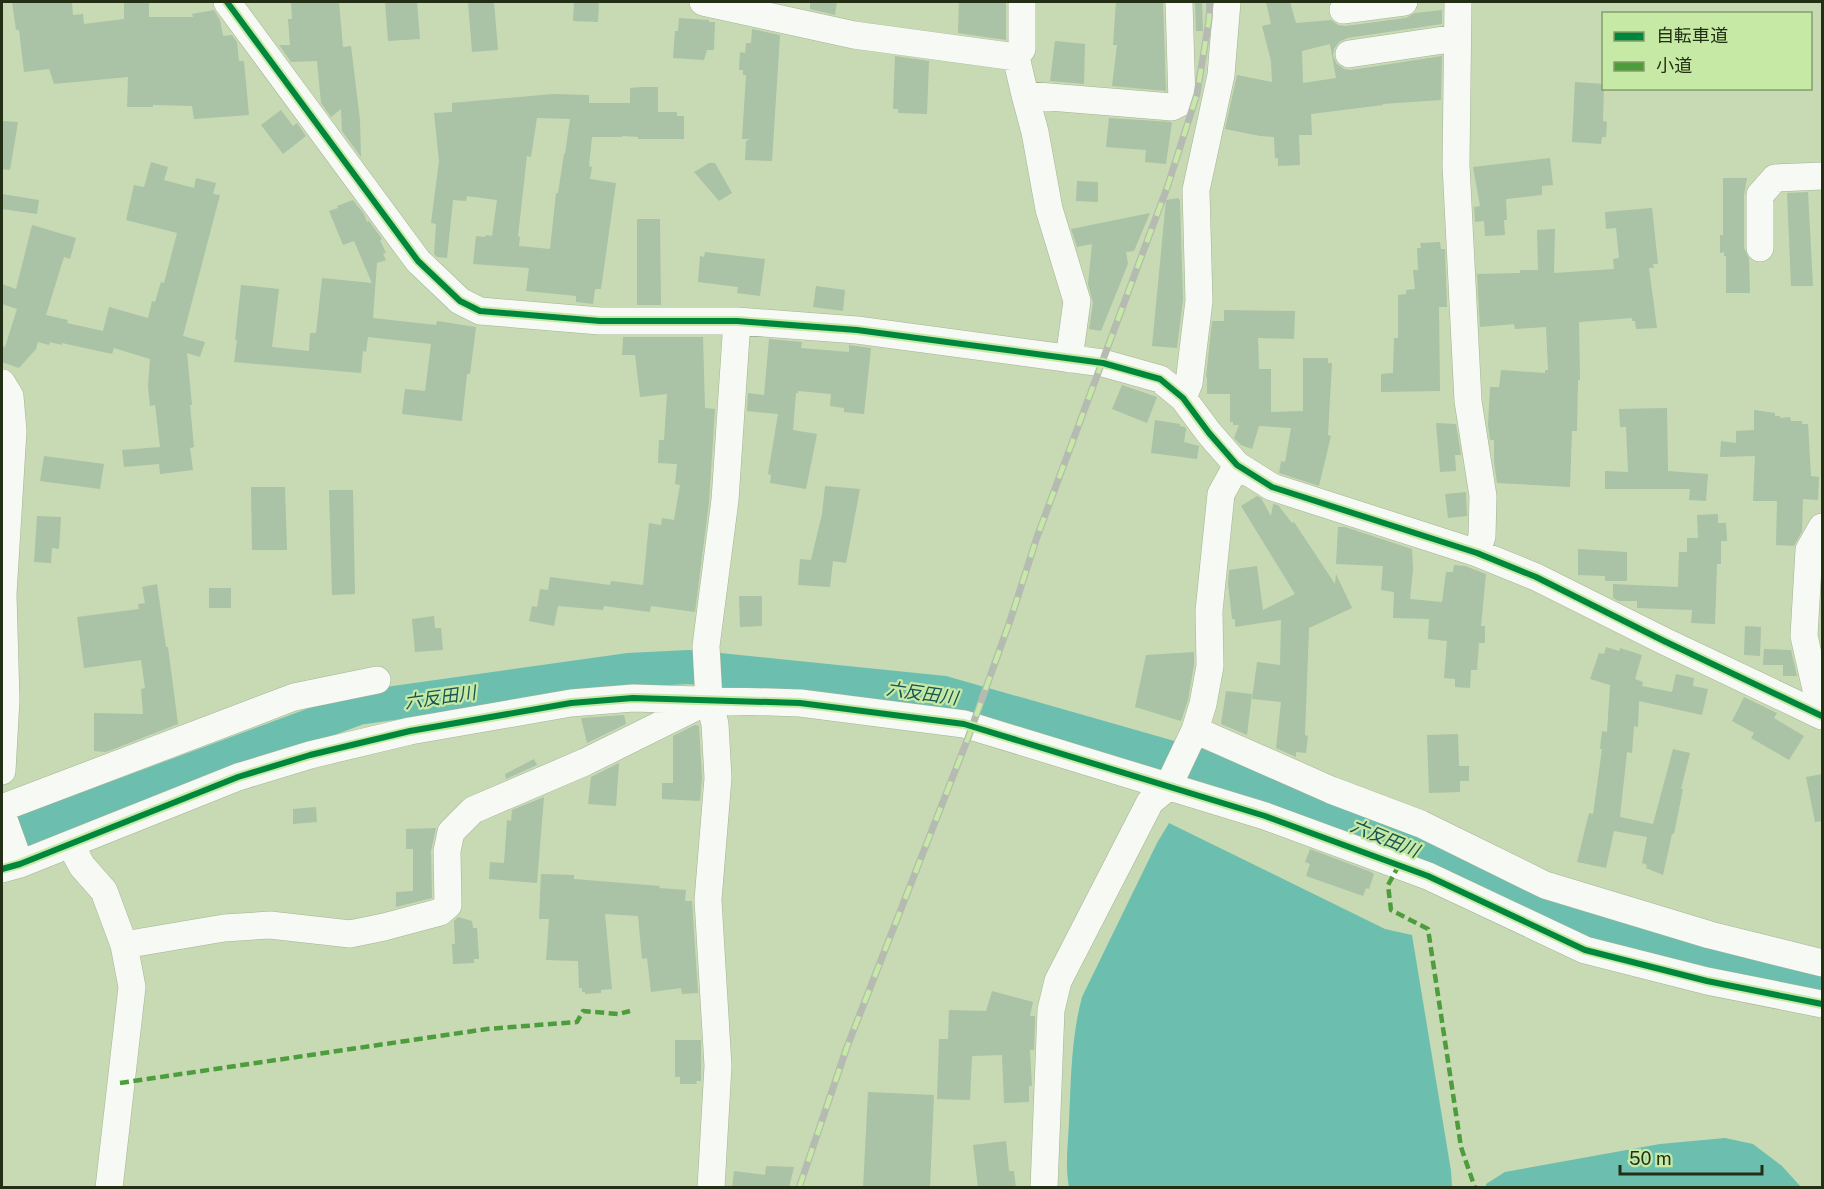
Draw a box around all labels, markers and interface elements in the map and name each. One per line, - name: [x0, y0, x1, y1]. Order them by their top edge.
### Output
- legend: [1602, 12, 1812, 90]
- text: 自転車道: [1656, 25, 1728, 46]
- text: 小道: [1656, 55, 1692, 76]
- water label: 六反田川: [885, 678, 961, 709]
- water label: 六反田川: [403, 681, 479, 712]
- water label: 六反田川: [1348, 815, 1424, 862]
- scale bar: [1620, 1138, 1762, 1176]
- text: 50 m: [1629, 1148, 1672, 1169]

